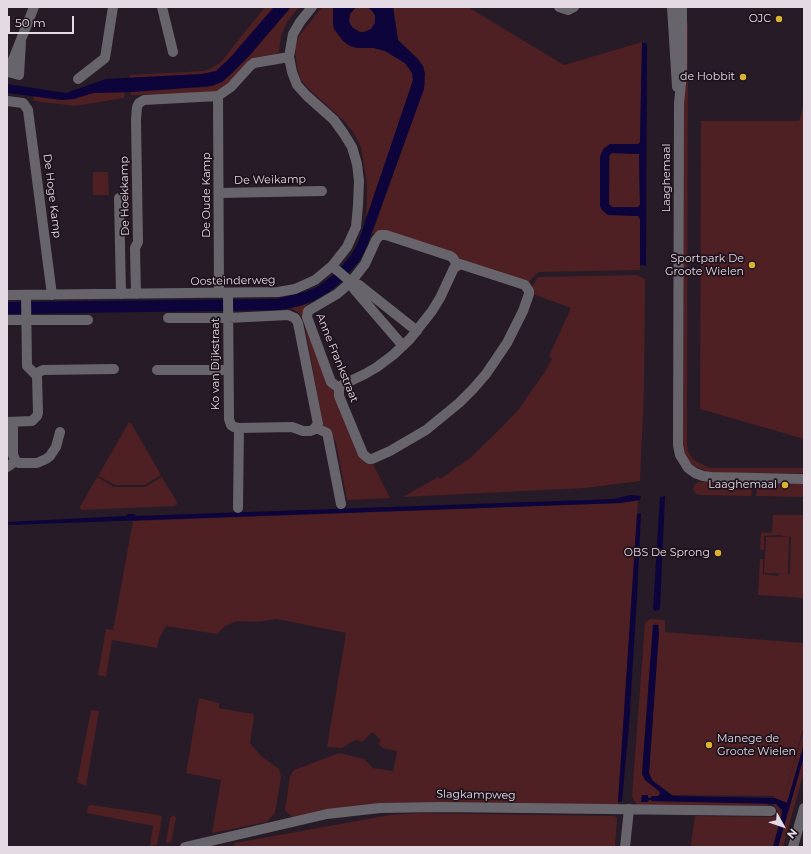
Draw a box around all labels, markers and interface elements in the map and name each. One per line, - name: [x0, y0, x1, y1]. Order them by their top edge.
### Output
- scale bar: [10, 8, 76, 34]
- place label: OJC: [749, 12, 771, 26]
- marker: OJC: [774, 14, 784, 24]
- text: 50 m: [15, 15, 46, 30]
- place label: de Hobbit: [680, 70, 735, 84]
- marker: de Hobbit: [738, 72, 748, 82]
- street label: Laaghemaal: [660, 144, 674, 212]
- street label: De Oude Kamp: [200, 152, 214, 238]
- street label: De Hoge Kamp: [40, 153, 64, 239]
- street label: De Hoekkamp: [118, 156, 132, 236]
- street label: De Weikamp: [234, 173, 306, 187]
- place label: Sportpark De Groote Wielen: [665, 252, 744, 278]
- marker: Sportpark De Groote Wielen: [747, 260, 757, 270]
- street label: Oosteinderweg: [190, 274, 276, 288]
- street label: Anne Frankstraat: [313, 312, 361, 404]
- street label: Ko van Dijkstraat: [209, 318, 223, 410]
- place label: Laaghemaal: [708, 478, 777, 492]
- marker: Laaghemaal: [780, 480, 790, 490]
- place label: OBS De Sprong: [624, 546, 710, 560]
- marker: OBS De Sprong: [713, 548, 723, 558]
- place label: Manege de Groote Wielen: [717, 732, 796, 758]
- marker: Manege de Groote Wielen: [704, 740, 714, 750]
- street label: Slagkampweg: [436, 788, 516, 802]
- north arrow: [763, 806, 803, 846]
- text: N: [784, 826, 800, 842]

